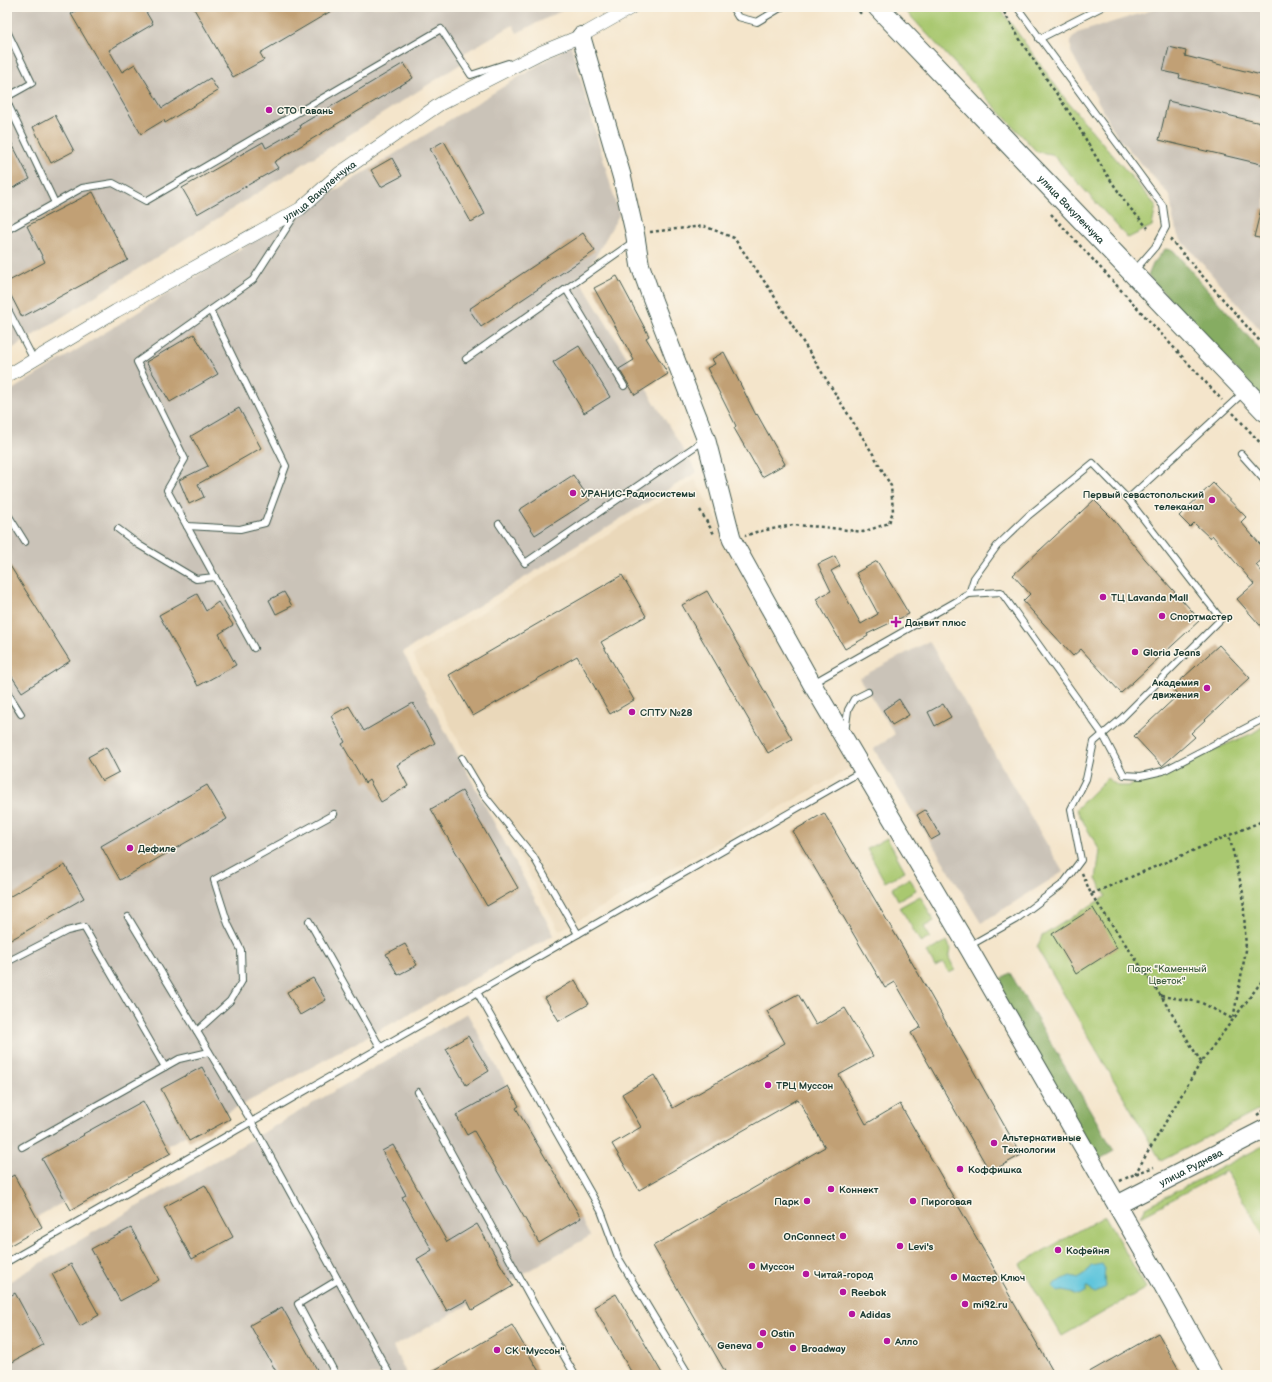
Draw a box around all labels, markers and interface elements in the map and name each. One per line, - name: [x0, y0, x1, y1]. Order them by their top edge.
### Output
- marker: СТО Гавань: [264, 105, 274, 115]
- place label: СТО Гавань: [277, 105, 334, 117]
- street label: улица Вакуленчука: [281, 159, 359, 224]
- street label: улица Вакуленчука: [1035, 173, 1107, 247]
- marker: УРАНИС-Радиосистемы: [568, 488, 578, 498]
- place label: УРАНИС-Радиосистемы: [581, 488, 695, 500]
- place label: Первый севастопольский телеканал: [1083, 489, 1204, 513]
- marker: Первый севастопольский телеканал: [1207, 495, 1217, 505]
- marker: ТЦ Lavanda Mall: [1098, 592, 1108, 602]
- place label: ТЦ Lavanda Mall: [1111, 592, 1188, 604]
- marker: Спортмастер: [1157, 611, 1167, 621]
- place label: Спортмастер: [1170, 611, 1233, 623]
- marker: Данвит плюс: [890, 616, 902, 628]
- place label: Данвит плюс: [905, 617, 966, 629]
- marker: Gloria Jeans: [1130, 647, 1140, 657]
- place label: Gloria Jeans: [1143, 647, 1201, 659]
- place label: Академия движения: [1151, 677, 1199, 701]
- marker: Академия движения: [1202, 683, 1212, 693]
- marker: СПТУ №28: [627, 707, 637, 717]
- place label: СПТУ №28: [640, 707, 693, 719]
- marker: Дефиле: [125, 843, 135, 853]
- place label: Дефиле: [138, 843, 176, 855]
- park label: Парк "Каменный Цветок": [1127, 963, 1207, 987]
- marker: ТРЦ Муссон: [763, 1080, 773, 1090]
- place label: ТРЦ Муссон: [776, 1080, 834, 1092]
- place label: Альтернативные Технологии: [1001, 1132, 1081, 1156]
- marker: Альтернативные Технологии: [989, 1138, 999, 1148]
- street label: улица Руднева: [1157, 1147, 1225, 1189]
- marker: Коффишка: [955, 1164, 965, 1174]
- place label: Коффишка: [968, 1164, 1022, 1176]
- marker: Коннект: [826, 1184, 836, 1194]
- place label: Коннект: [839, 1184, 879, 1196]
- place label: Парк: [774, 1196, 800, 1208]
- marker: Парк: [802, 1196, 812, 1206]
- marker: Пироговая: [908, 1196, 918, 1206]
- place label: Пироговая: [921, 1196, 972, 1208]
- place label: OnConnect: [784, 1231, 836, 1243]
- marker: OnConnect: [838, 1231, 848, 1241]
- marker: Levi's: [895, 1241, 905, 1251]
- place label: Levi's: [908, 1241, 933, 1253]
- marker: Кофейня: [1053, 1245, 1063, 1255]
- place label: Кофейня: [1066, 1245, 1110, 1257]
- marker: Муссон: [747, 1261, 757, 1271]
- place label: Муссон: [760, 1261, 795, 1273]
- marker: Читай-город: [801, 1269, 811, 1279]
- place label: Читай-город: [814, 1269, 873, 1281]
- marker: Мастер Ключ: [949, 1272, 959, 1282]
- place label: Мастер Ключ: [962, 1272, 1025, 1284]
- marker: Reebok: [838, 1287, 848, 1297]
- place label: Reebok: [851, 1287, 887, 1299]
- marker: mi92.ru: [960, 1299, 970, 1309]
- place label: mi92.ru: [973, 1299, 1008, 1311]
- marker: Adidas: [847, 1309, 857, 1319]
- place label: Adidas: [859, 1309, 891, 1321]
- marker: Ostin: [758, 1328, 768, 1338]
- place label: Ostin: [771, 1328, 795, 1340]
- marker: Алло: [882, 1336, 892, 1346]
- place label: Алло: [894, 1336, 918, 1348]
- place label: Geneva: [717, 1340, 752, 1352]
- marker: Geneva: [755, 1340, 765, 1350]
- marker: Broadway: [788, 1343, 798, 1353]
- place label: Broadway: [801, 1343, 846, 1355]
- marker: СК "Муссон": [492, 1345, 502, 1355]
- place label: СК "Муссон": [505, 1345, 565, 1357]

